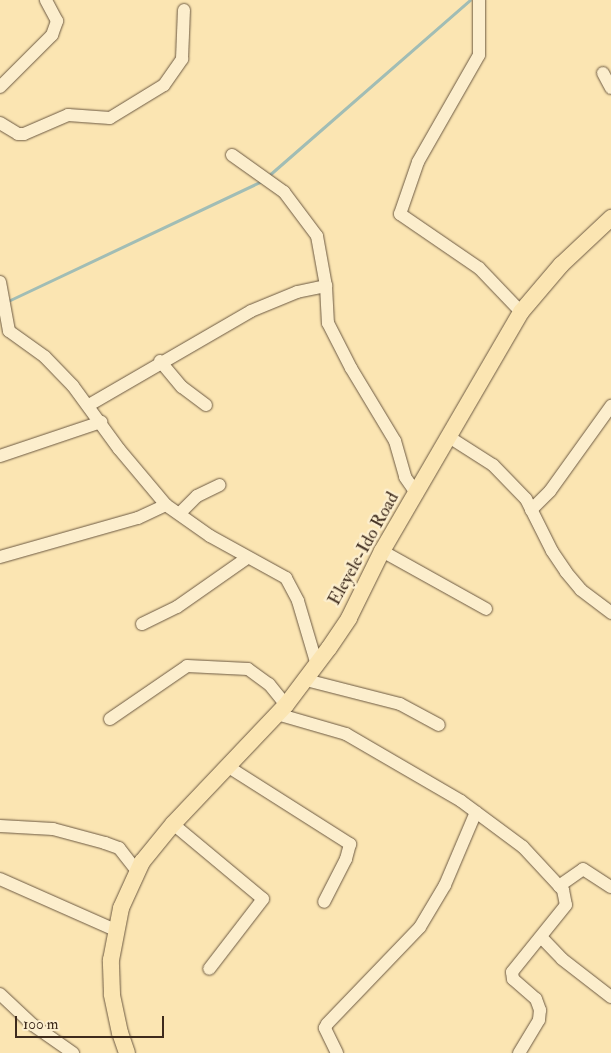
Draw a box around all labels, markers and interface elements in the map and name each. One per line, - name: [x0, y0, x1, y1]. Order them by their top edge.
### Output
- street label: Eleyele-Ido Road: [324, 489, 404, 609]
- scale bar: [18, 1006, 166, 1038]
- text: 100 m: [23, 1015, 58, 1034]

